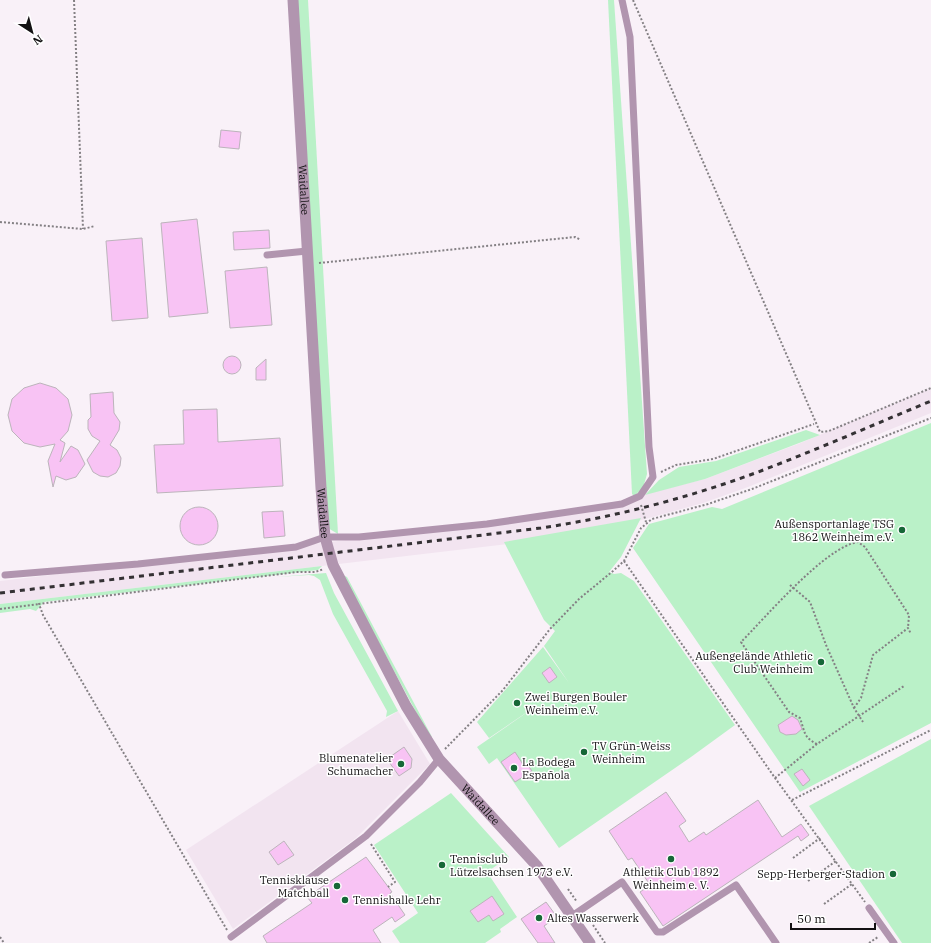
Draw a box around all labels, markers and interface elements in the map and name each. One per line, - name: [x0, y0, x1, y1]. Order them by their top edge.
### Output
- north arrow: [12, 12, 52, 52]
- text: N: [30, 32, 46, 48]
- street label: Waidallee: [295, 164, 312, 215]
- street label: Waidallee: [314, 487, 332, 539]
- place label: Außensportanlage TSG 1862 Weinheim e.V.: [774, 517, 894, 544]
- marker: Außensportanlage TSG 1862 Weinheim e.V.: [897, 525, 907, 535]
- place label: Außengelände Athletic Club Weinheim: [695, 649, 814, 676]
- marker: Außengelände Athletic Club Weinheim: [816, 657, 826, 667]
- place label: Zwei Burgen Bouler Weinheim e.V.: [525, 690, 627, 717]
- marker: Zwei Burgen Bouler Weinheim e.V.: [512, 698, 522, 708]
- place label: TV Grün-Weiss Weinheim: [592, 739, 670, 766]
- marker: TV Grün-Weiss Weinheim: [579, 747, 589, 757]
- place label: Blumenatelier Schumacher: [319, 751, 393, 778]
- place label: La Bodega Española: [522, 755, 575, 782]
- marker: Blumenatelier Schumacher: [396, 759, 406, 769]
- marker: La Bodega Española: [509, 763, 519, 773]
- street label: Waidallee: [458, 781, 503, 828]
- place label: Tennisclub Lützelsachsen 1973 e.V.: [450, 852, 573, 879]
- marker: Athletik Club 1892 Weinheim e. V.: [666, 854, 676, 864]
- marker: Tennisclub Lützelsachsen 1973 e.V.: [437, 860, 447, 870]
- place label: Athletik Club 1892 Weinheim e. V.: [623, 865, 719, 892]
- place label: Sepp-Herberger-Stadion: [757, 867, 885, 881]
- marker: Sepp-Herberger-Stadion: [888, 869, 898, 879]
- place label: Tennisklause Matchball: [260, 873, 329, 900]
- marker: Tennisklause Matchball: [332, 881, 342, 891]
- place label: Tennishalle Lehr: [353, 893, 441, 907]
- marker: Tennishalle Lehr: [340, 895, 350, 905]
- scale bar: [791, 905, 875, 931]
- place label: Altes Wasserwerk: [547, 911, 639, 925]
- text: 50 m: [797, 911, 826, 926]
- marker: Altes Wasserwerk: [534, 913, 544, 923]

